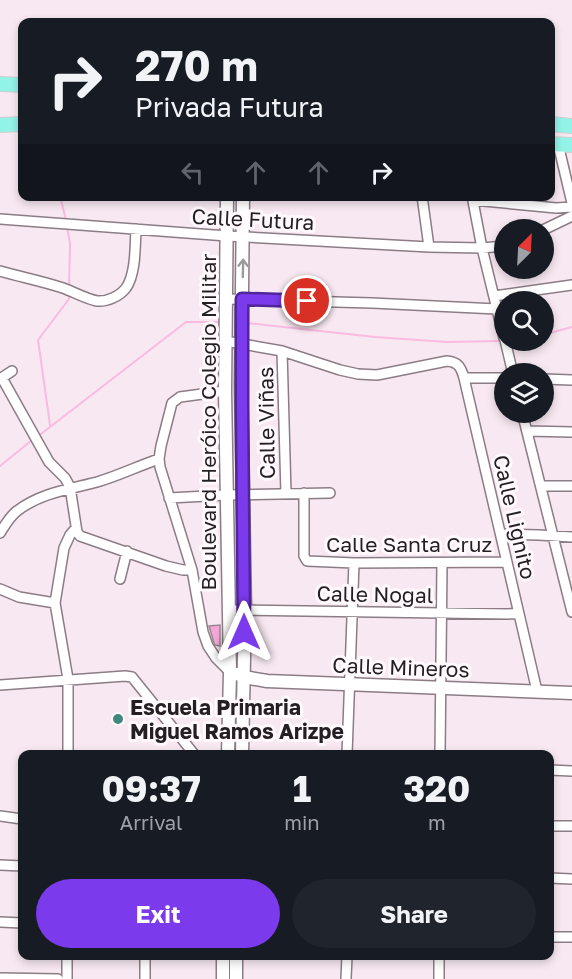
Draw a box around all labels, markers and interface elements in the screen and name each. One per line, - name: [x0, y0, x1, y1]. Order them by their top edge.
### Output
- text: 270 m: [135, 40, 258, 90]
- icon: right: [36, 42, 114, 120]
- text: Privada Futura: [135, 91, 324, 123]
- icon: left: [176, 156, 209, 189]
- icon: ahead: [239, 156, 272, 189]
- icon: ahead: [302, 156, 335, 189]
- icon: right: [365, 156, 398, 189]
- street label: Calle Futura: [191, 203, 315, 235]
- north arrow: [494, 219, 554, 279]
- map controls: [494, 219, 554, 423]
- street label: Boulevard Heróico Colegio Militar: [195, 254, 221, 590]
- one-way arrow: [237, 259, 248, 279]
- pin: [281, 275, 332, 326]
- icon: arrive: [290, 284, 323, 317]
- button: search: [494, 291, 554, 351]
- button: layers: [494, 363, 554, 423]
- street label: Calle Viñas: [252, 367, 280, 479]
- street label: Calle Lignito: [488, 452, 542, 582]
- street label: Calle Santa Cruz: [326, 531, 492, 557]
- street label: Calle Nogal: [316, 580, 434, 608]
- position arrow: [212, 600, 276, 664]
- street label: Calle Mineros: [332, 652, 470, 682]
- place label: Escuela Primaria Miguel Ramos Arizpe: [130, 694, 344, 744]
- marker: Escuela Primaria Miguel Ramos Arizpe: [111, 712, 125, 726]
- text: 09:37: [101, 767, 201, 810]
- text: 1: [293, 767, 311, 810]
- text: 320: [403, 767, 470, 810]
- text: Arrival: [120, 810, 182, 834]
- text: min: [284, 810, 320, 834]
- text: m: [428, 810, 446, 834]
- button: Exit: [36, 879, 280, 948]
- button: Share: [292, 879, 536, 948]

